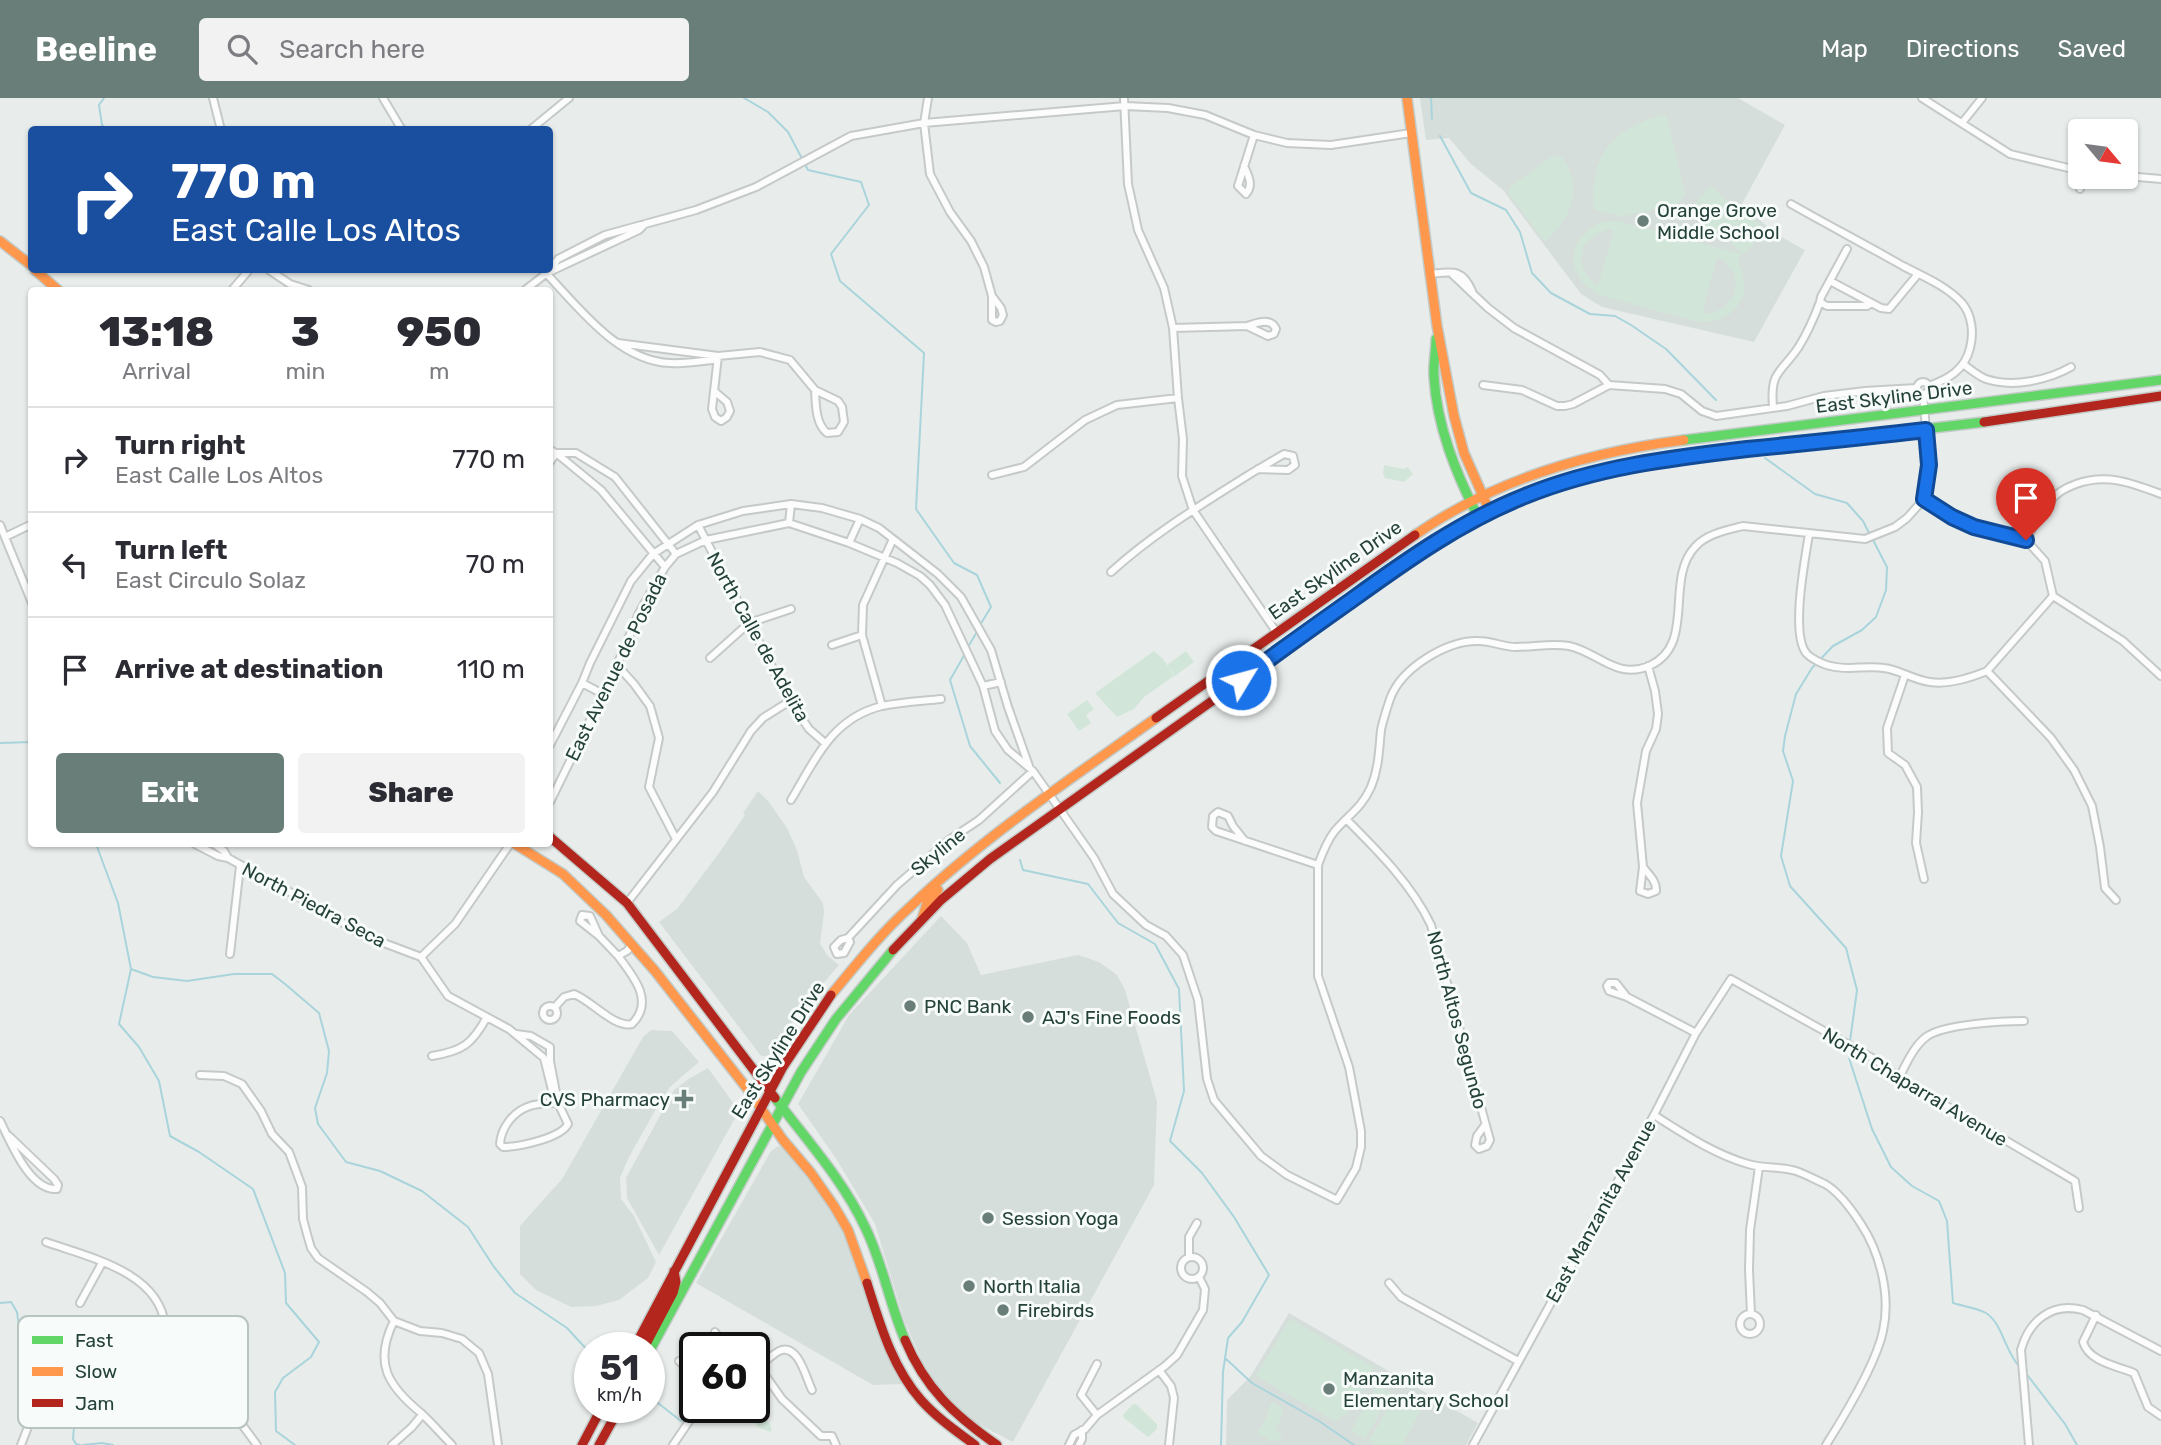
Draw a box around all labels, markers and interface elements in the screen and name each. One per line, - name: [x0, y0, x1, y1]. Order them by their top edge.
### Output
- search box: [199, 18, 689, 81]
- text: Beeline: [35, 30, 157, 69]
- icon: search: [223, 30, 261, 68]
- text: Search here: [279, 34, 425, 65]
- text: Map: [1821, 35, 1868, 63]
- text: Directions: [1906, 35, 2019, 63]
- text: Saved: [2057, 35, 2126, 63]
- north arrow: [2068, 119, 2138, 189]
- map controls: [2068, 119, 2138, 189]
- text: 770 m: [171, 152, 316, 210]
- icon: right: [56, 154, 147, 245]
- place label: Orange Grove Middle School: [1657, 199, 1780, 244]
- text: East Calle Los Altos: [171, 211, 461, 249]
- marker: Orange Grove Middle School: [1635, 213, 1651, 229]
- text: 13:18: [99, 307, 214, 357]
- text: 3: [291, 307, 320, 357]
- text: 950: [397, 307, 482, 357]
- text: Arrival: [122, 357, 191, 385]
- text: min: [285, 357, 325, 385]
- text: m: [429, 357, 449, 385]
- street label: East Skyline Drive: [1814, 376, 1974, 418]
- text: Turn right: [115, 430, 245, 461]
- icon: right: [56, 441, 94, 479]
- text: 770 m: [452, 444, 525, 475]
- text: East Calle Los Altos: [115, 461, 323, 489]
- pin: [1996, 468, 2056, 540]
- icon: arrive: [2007, 479, 2045, 517]
- street label: East Skyline Drive: [1264, 515, 1406, 625]
- text: Turn left: [115, 535, 227, 566]
- icon: left: [56, 546, 94, 584]
- street label: North Calle de Adelita: [702, 548, 814, 726]
- text: 70 m: [466, 549, 525, 580]
- text: East Circulo Solaz: [115, 566, 306, 594]
- street label: East Avenue de Posada: [561, 569, 671, 765]
- position arrow: [1204, 643, 1278, 717]
- icon: arrive: [56, 651, 94, 689]
- text: Arrive at destination: [115, 654, 383, 685]
- text: 110 m: [457, 654, 525, 685]
- button: Exit: [56, 753, 284, 833]
- button: Share: [298, 753, 525, 833]
- street label: Skyline: [906, 823, 970, 881]
- street label: North Piedra Seca: [238, 857, 390, 953]
- street label: North Altos Segundo: [1422, 928, 1492, 1112]
- street label: East Skyline Drive: [726, 977, 830, 1123]
- place label: PNC Bank: [924, 995, 1011, 1018]
- marker: PNC Bank: [902, 998, 918, 1014]
- place label: AJ's Fine Foods: [1042, 1006, 1181, 1029]
- marker: AJ's Fine Foods: [1020, 1009, 1036, 1025]
- street label: North Chaparral Avenue: [1818, 1023, 2012, 1151]
- place label: CVS Pharmacy: [540, 1088, 670, 1111]
- marker: CVS Pharmacy: [676, 1091, 692, 1107]
- street label: East Manzanita Avenue: [1541, 1115, 1661, 1307]
- place label: Session Yoga: [1002, 1207, 1118, 1230]
- marker: Session Yoga: [980, 1210, 996, 1226]
- place label: North Italia: [983, 1275, 1081, 1298]
- marker: North Italia: [961, 1278, 977, 1294]
- place label: Firebirds: [1017, 1299, 1094, 1322]
- marker: Firebirds: [995, 1302, 1011, 1318]
- legend: [18, 1316, 248, 1428]
- text: Fast: [75, 1329, 114, 1352]
- speed limit sign: 60: [679, 1332, 770, 1423]
- text: 51: [600, 1347, 639, 1389]
- text: Slow: [75, 1360, 117, 1383]
- place label: Manzanita Elementary School: [1343, 1367, 1509, 1412]
- marker: Manzanita Elementary School: [1321, 1381, 1337, 1397]
- text: km/h: [597, 1384, 642, 1406]
- text: Jam: [75, 1392, 114, 1415]

